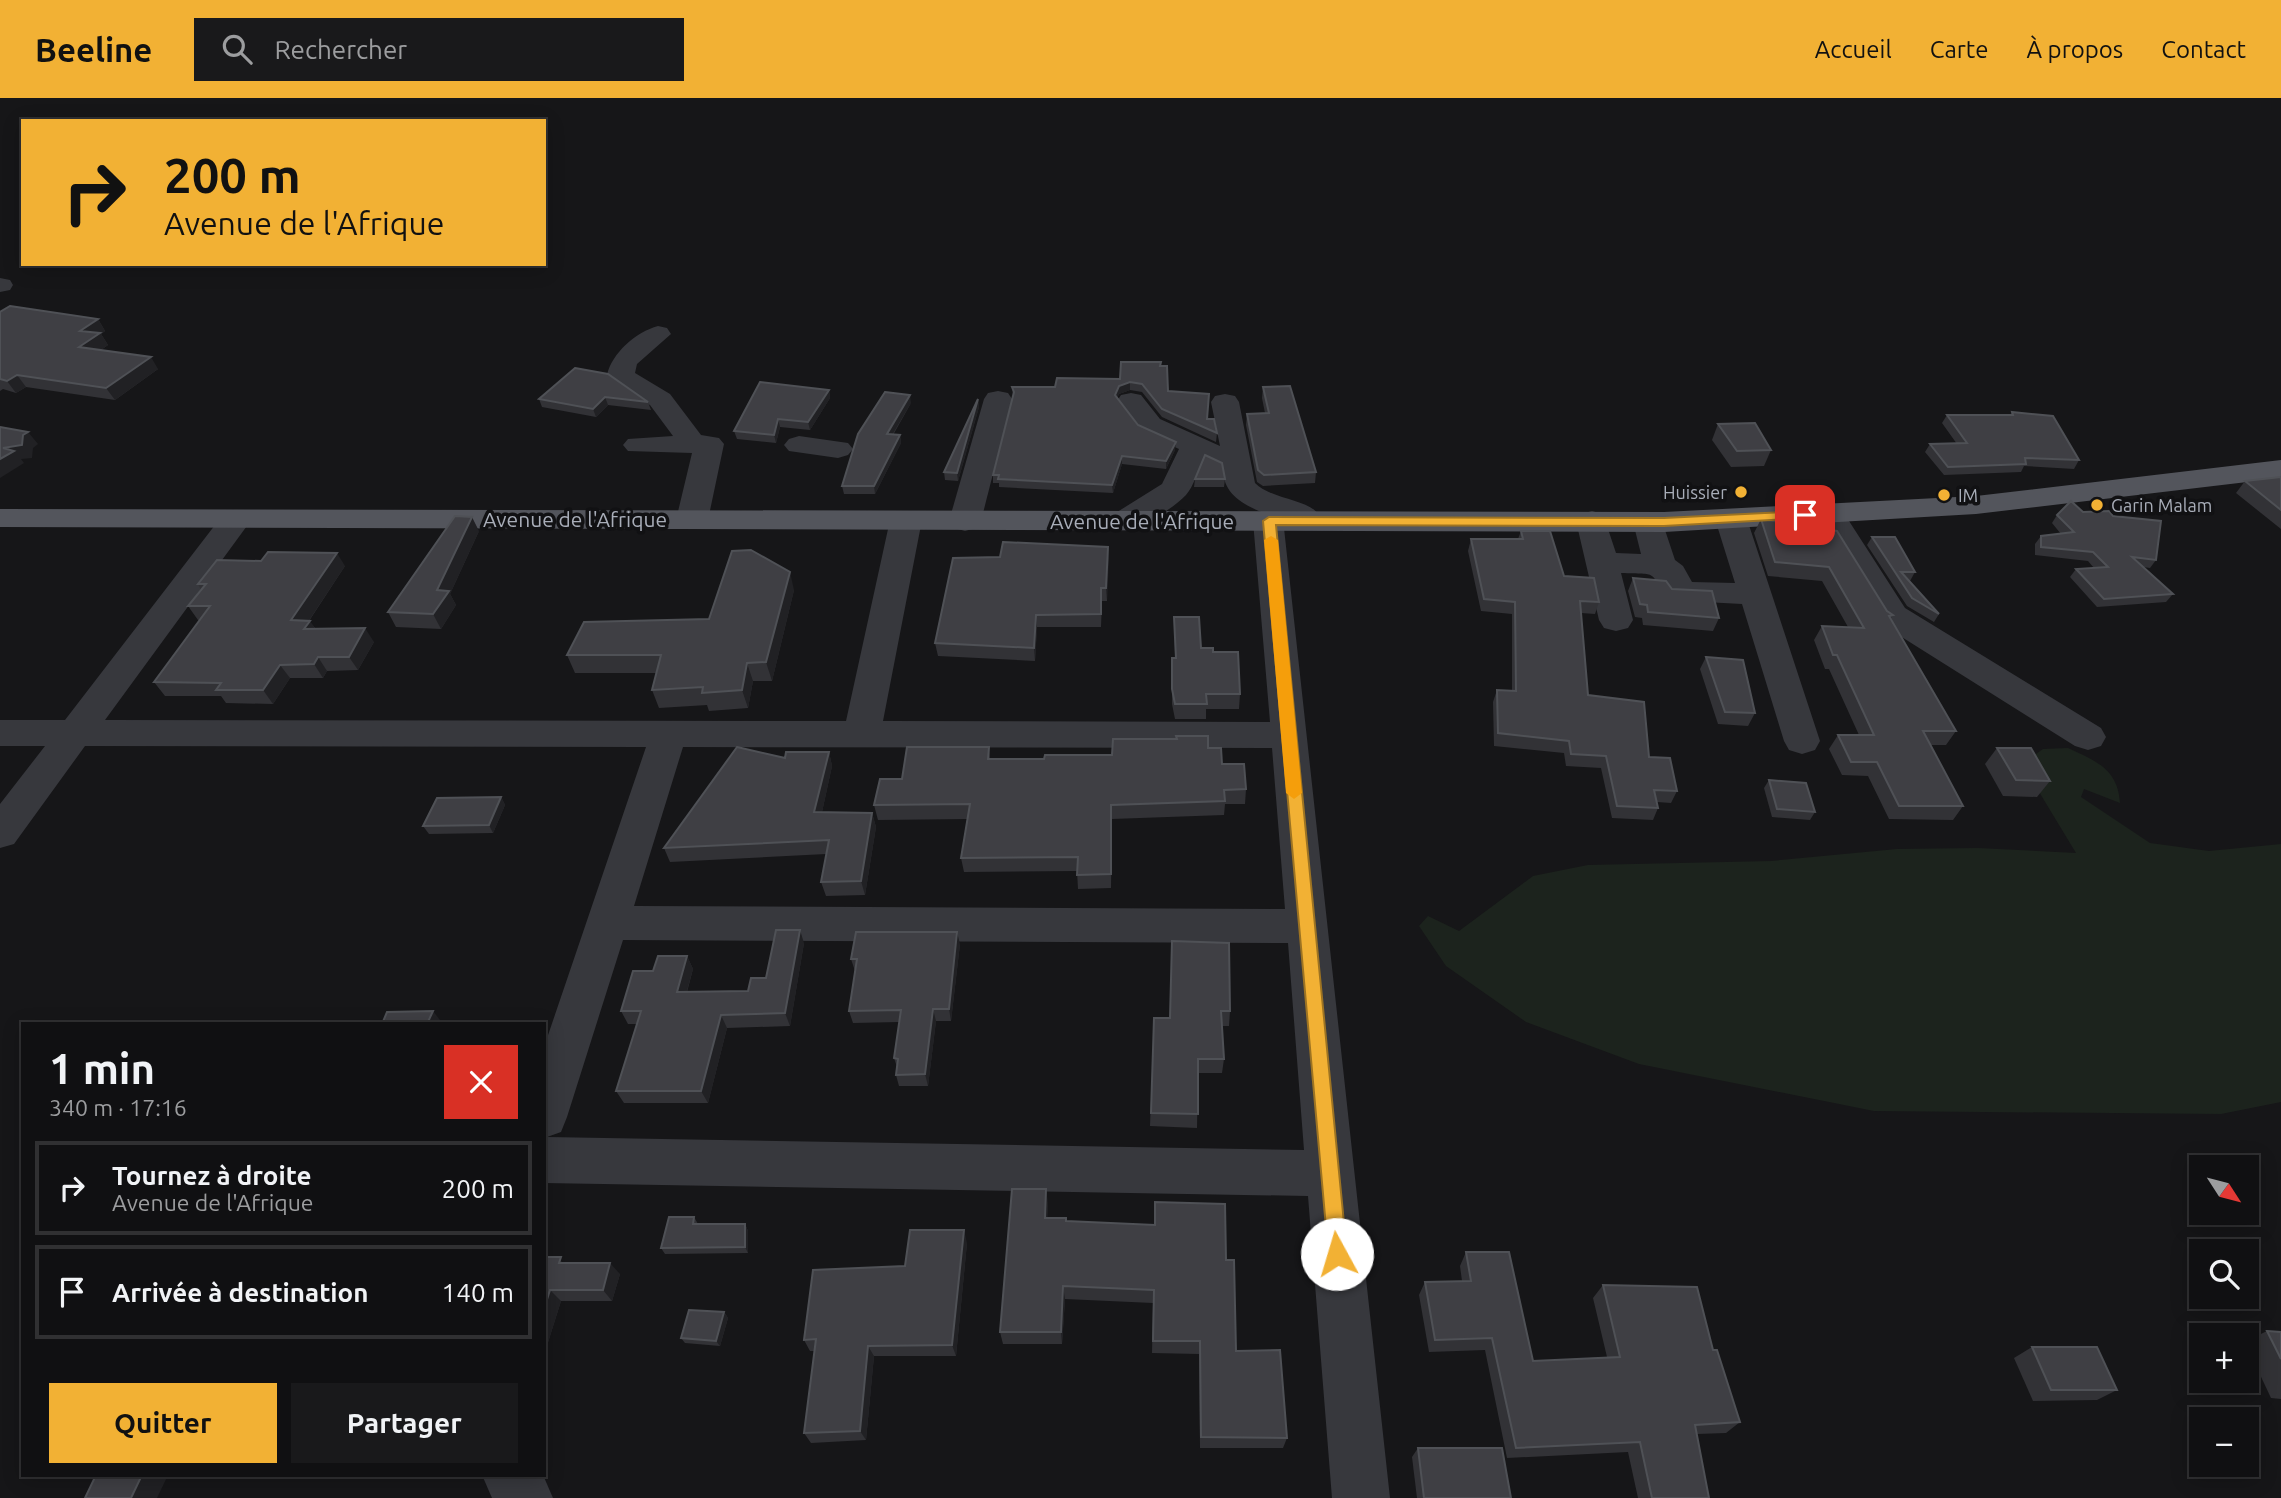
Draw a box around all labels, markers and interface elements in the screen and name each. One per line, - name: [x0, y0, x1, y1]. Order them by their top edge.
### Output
- search box: [194, 18, 684, 81]
- icon: search: [218, 30, 256, 68]
- text: Beeline: [35, 31, 152, 68]
- text: Rechercher: [274, 35, 407, 64]
- text: Accueil: [1815, 36, 1892, 63]
- text: Carte: [1930, 36, 1989, 63]
- text: À propos: [2027, 36, 2123, 63]
- text: Contact: [2161, 36, 2246, 63]
- icon: right: [49, 147, 140, 238]
- text: 200 m: [164, 147, 301, 202]
- text: Avenue de l'Afrique: [164, 205, 444, 241]
- place label: Huissier: [1663, 482, 1727, 502]
- marker: Huissier: [1733, 484, 1749, 500]
- pin: [1775, 485, 1835, 545]
- place label: IM: [1958, 485, 1978, 505]
- marker: IM: [1936, 487, 1952, 503]
- place label: Garin Malam: [2111, 495, 2212, 515]
- icon: arrive: [1786, 496, 1824, 534]
- marker: Garin Malam: [2089, 497, 2105, 513]
- street label: Avenue de l'Afrique: [483, 507, 667, 531]
- street label: Avenue de l'Afrique: [1050, 509, 1234, 533]
- text: 1 min: [49, 1045, 155, 1092]
- button: close: [444, 1045, 518, 1119]
- text: 340 m · 17:16: [49, 1095, 187, 1120]
- north arrow: [2189, 1155, 2259, 1225]
- map controls: [2189, 1155, 2259, 1477]
- text: Tournez à droite: [112, 1161, 311, 1190]
- icon: right: [53, 1169, 91, 1207]
- text: 200 m: [442, 1174, 514, 1203]
- text: Avenue de l'Afrique: [112, 1190, 314, 1215]
- position arrow: [1300, 1217, 1374, 1291]
- button: search: [2189, 1239, 2259, 1309]
- icon: arrive: [53, 1273, 91, 1311]
- text: Arrivée à destination: [112, 1278, 368, 1307]
- text: 140 m: [442, 1278, 514, 1307]
- button: +: [2189, 1323, 2259, 1393]
- button: Quitter: [49, 1383, 277, 1463]
- button: Partager: [291, 1383, 518, 1463]
- button: −: [2189, 1407, 2259, 1477]

